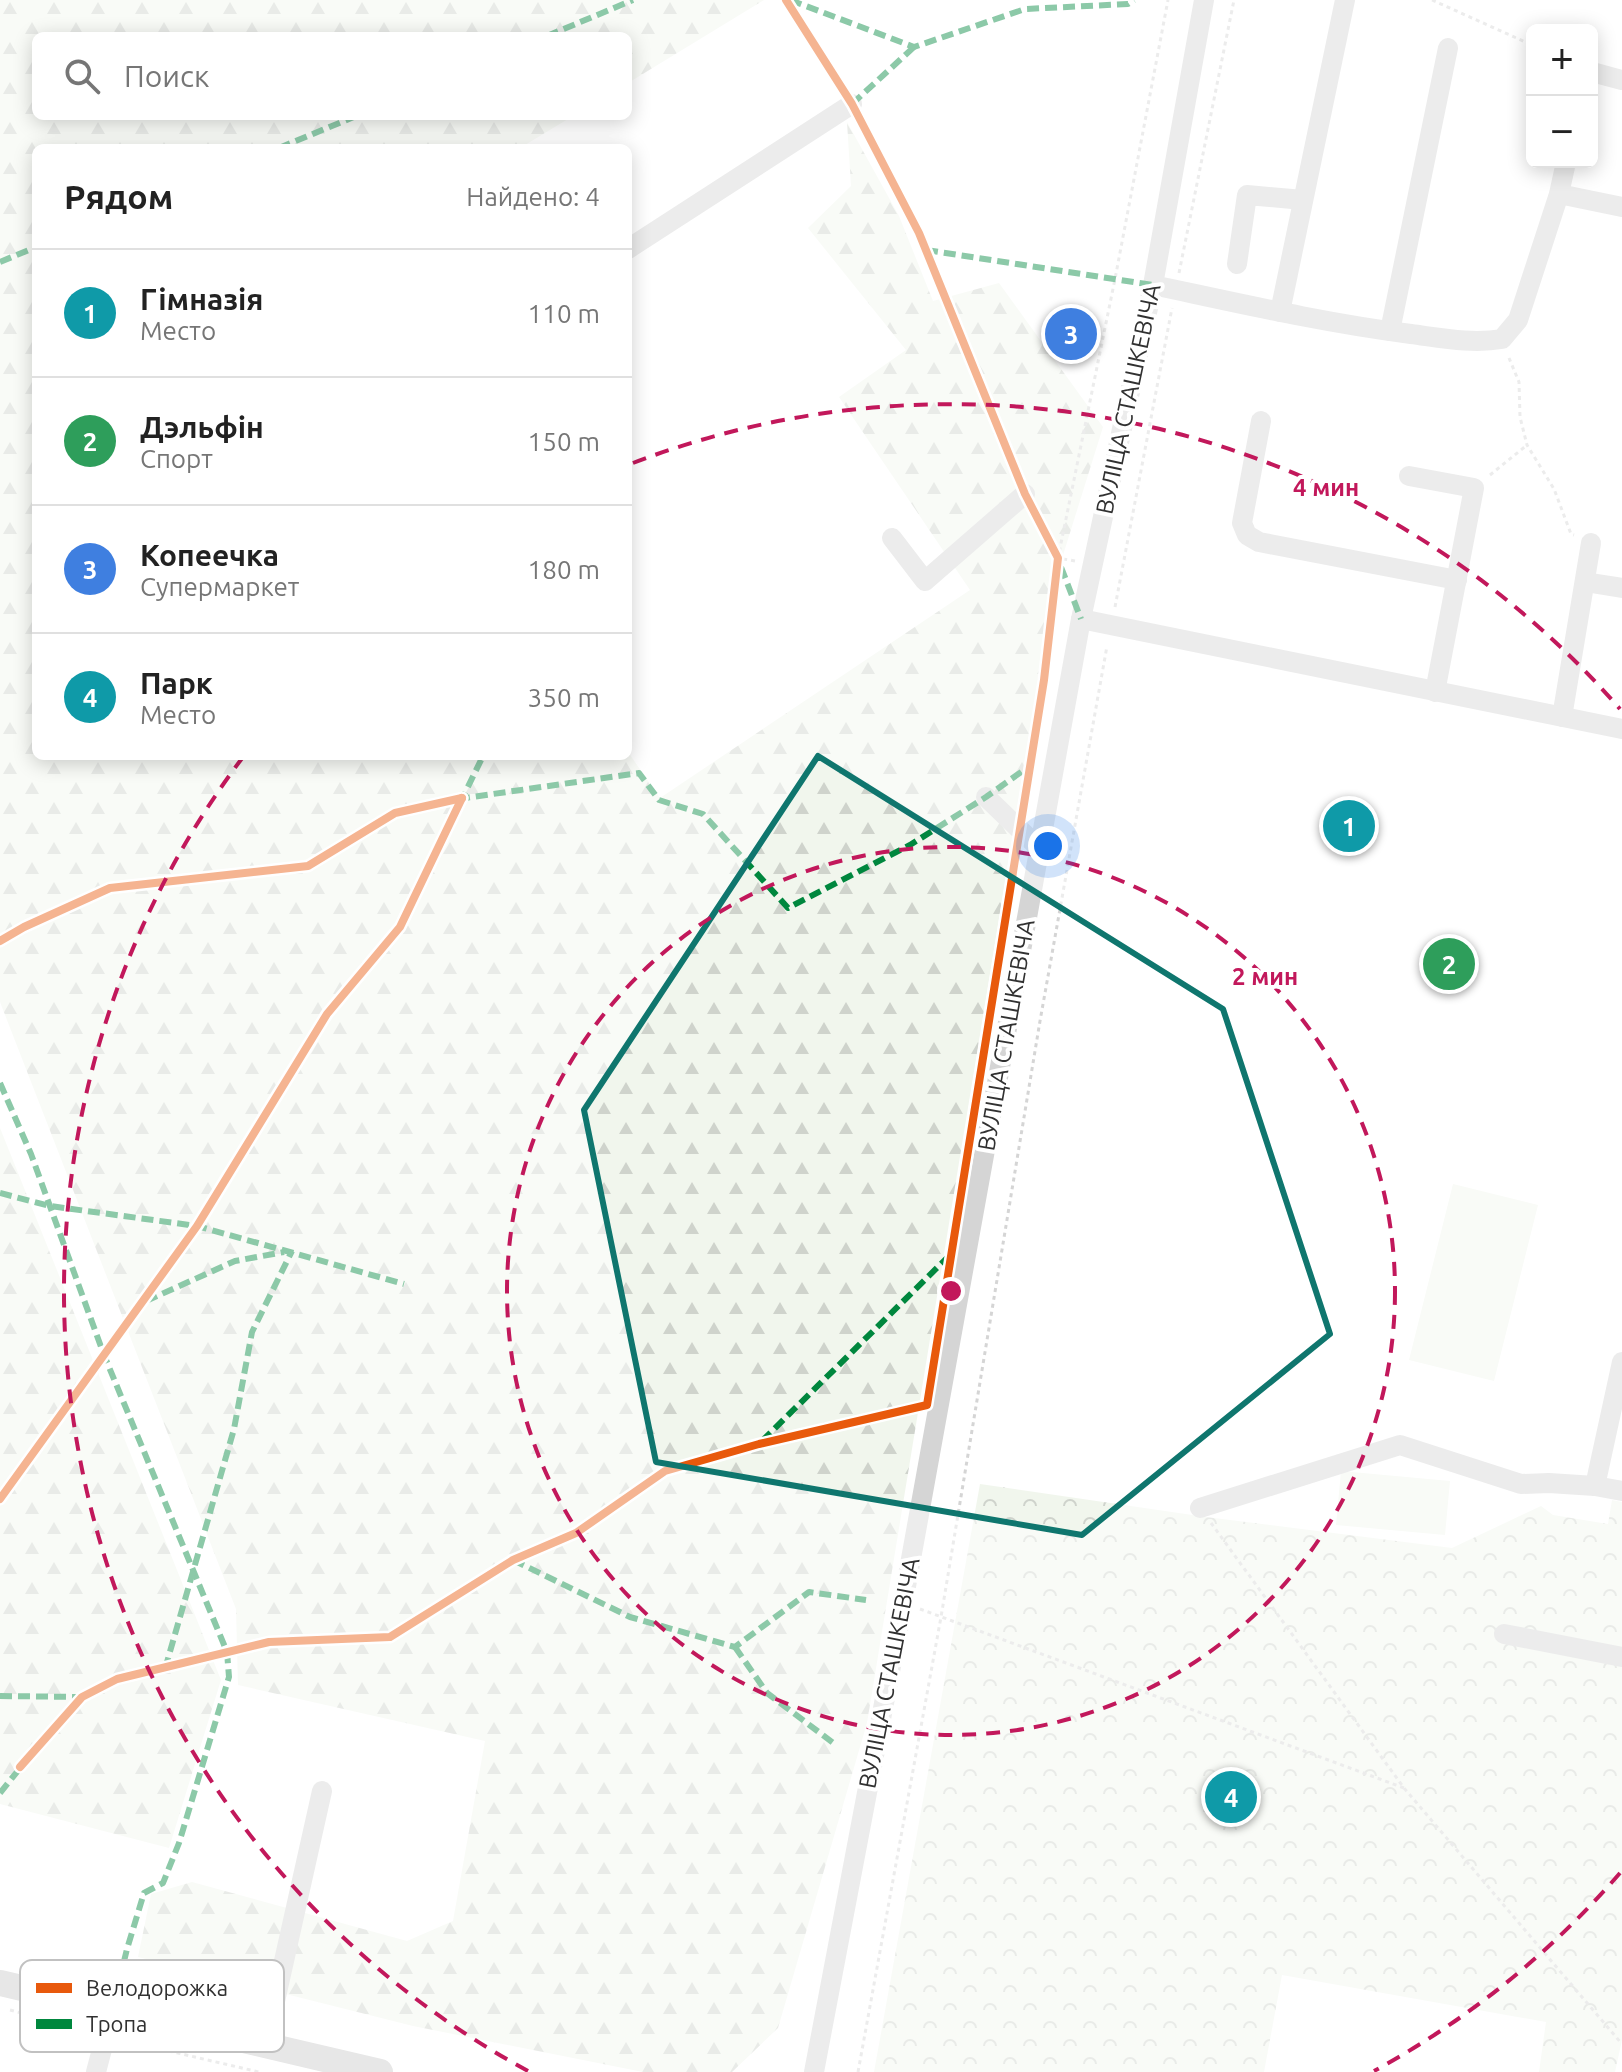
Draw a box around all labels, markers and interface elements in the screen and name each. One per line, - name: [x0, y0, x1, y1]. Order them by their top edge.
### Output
- map controls: [1526, 24, 1598, 168]
- button: +: [1526, 24, 1598, 96]
- search box: [32, 32, 632, 120]
- icon: search: [60, 54, 104, 98]
- text: Поиск: [124, 59, 209, 93]
- button: −: [1526, 96, 1598, 168]
- text: Рядом: [64, 177, 173, 215]
- text: Найдено: 4: [466, 182, 600, 211]
- street label: ВУЛІЦА СТАШКЕВІЧА: [1090, 281, 1166, 517]
- text: Гімназія: [140, 282, 263, 316]
- text: 1: [83, 299, 97, 328]
- text: 110 m: [528, 299, 600, 328]
- pin: 3: [1045, 304, 1097, 364]
- text: Место: [140, 316, 216, 345]
- text: Дэльфін: [140, 410, 264, 444]
- text: 2: [83, 427, 97, 456]
- text: 150 m: [528, 427, 600, 456]
- text: Спорт: [140, 444, 213, 473]
- text: 4 мин: [1293, 474, 1359, 501]
- text: Копеечка: [140, 538, 279, 572]
- text: 3: [83, 555, 97, 584]
- text: 180 m: [528, 555, 600, 584]
- text: Супермаркет: [140, 572, 299, 601]
- text: Парк: [140, 666, 213, 700]
- text: 4: [83, 683, 97, 712]
- text: 350 m: [528, 683, 600, 712]
- text: Место: [140, 700, 216, 729]
- pin: 1: [1323, 796, 1375, 856]
- your location: [1028, 826, 1068, 866]
- street label: ВУЛІЦА СТАШКЕВІЧА: [972, 917, 1040, 1153]
- pin: 2: [1423, 934, 1475, 994]
- text: 2 мин: [1232, 963, 1298, 990]
- centre of rings: [937, 1277, 965, 1305]
- street label: ВУЛІЦА СТАШКЕВІЧА: [853, 1555, 925, 1791]
- pin: 4: [1205, 1767, 1257, 1827]
- legend: [20, 1960, 284, 2052]
- text: Велодорожка: [86, 1975, 228, 2000]
- text: Тропа: [86, 2011, 147, 2036]

